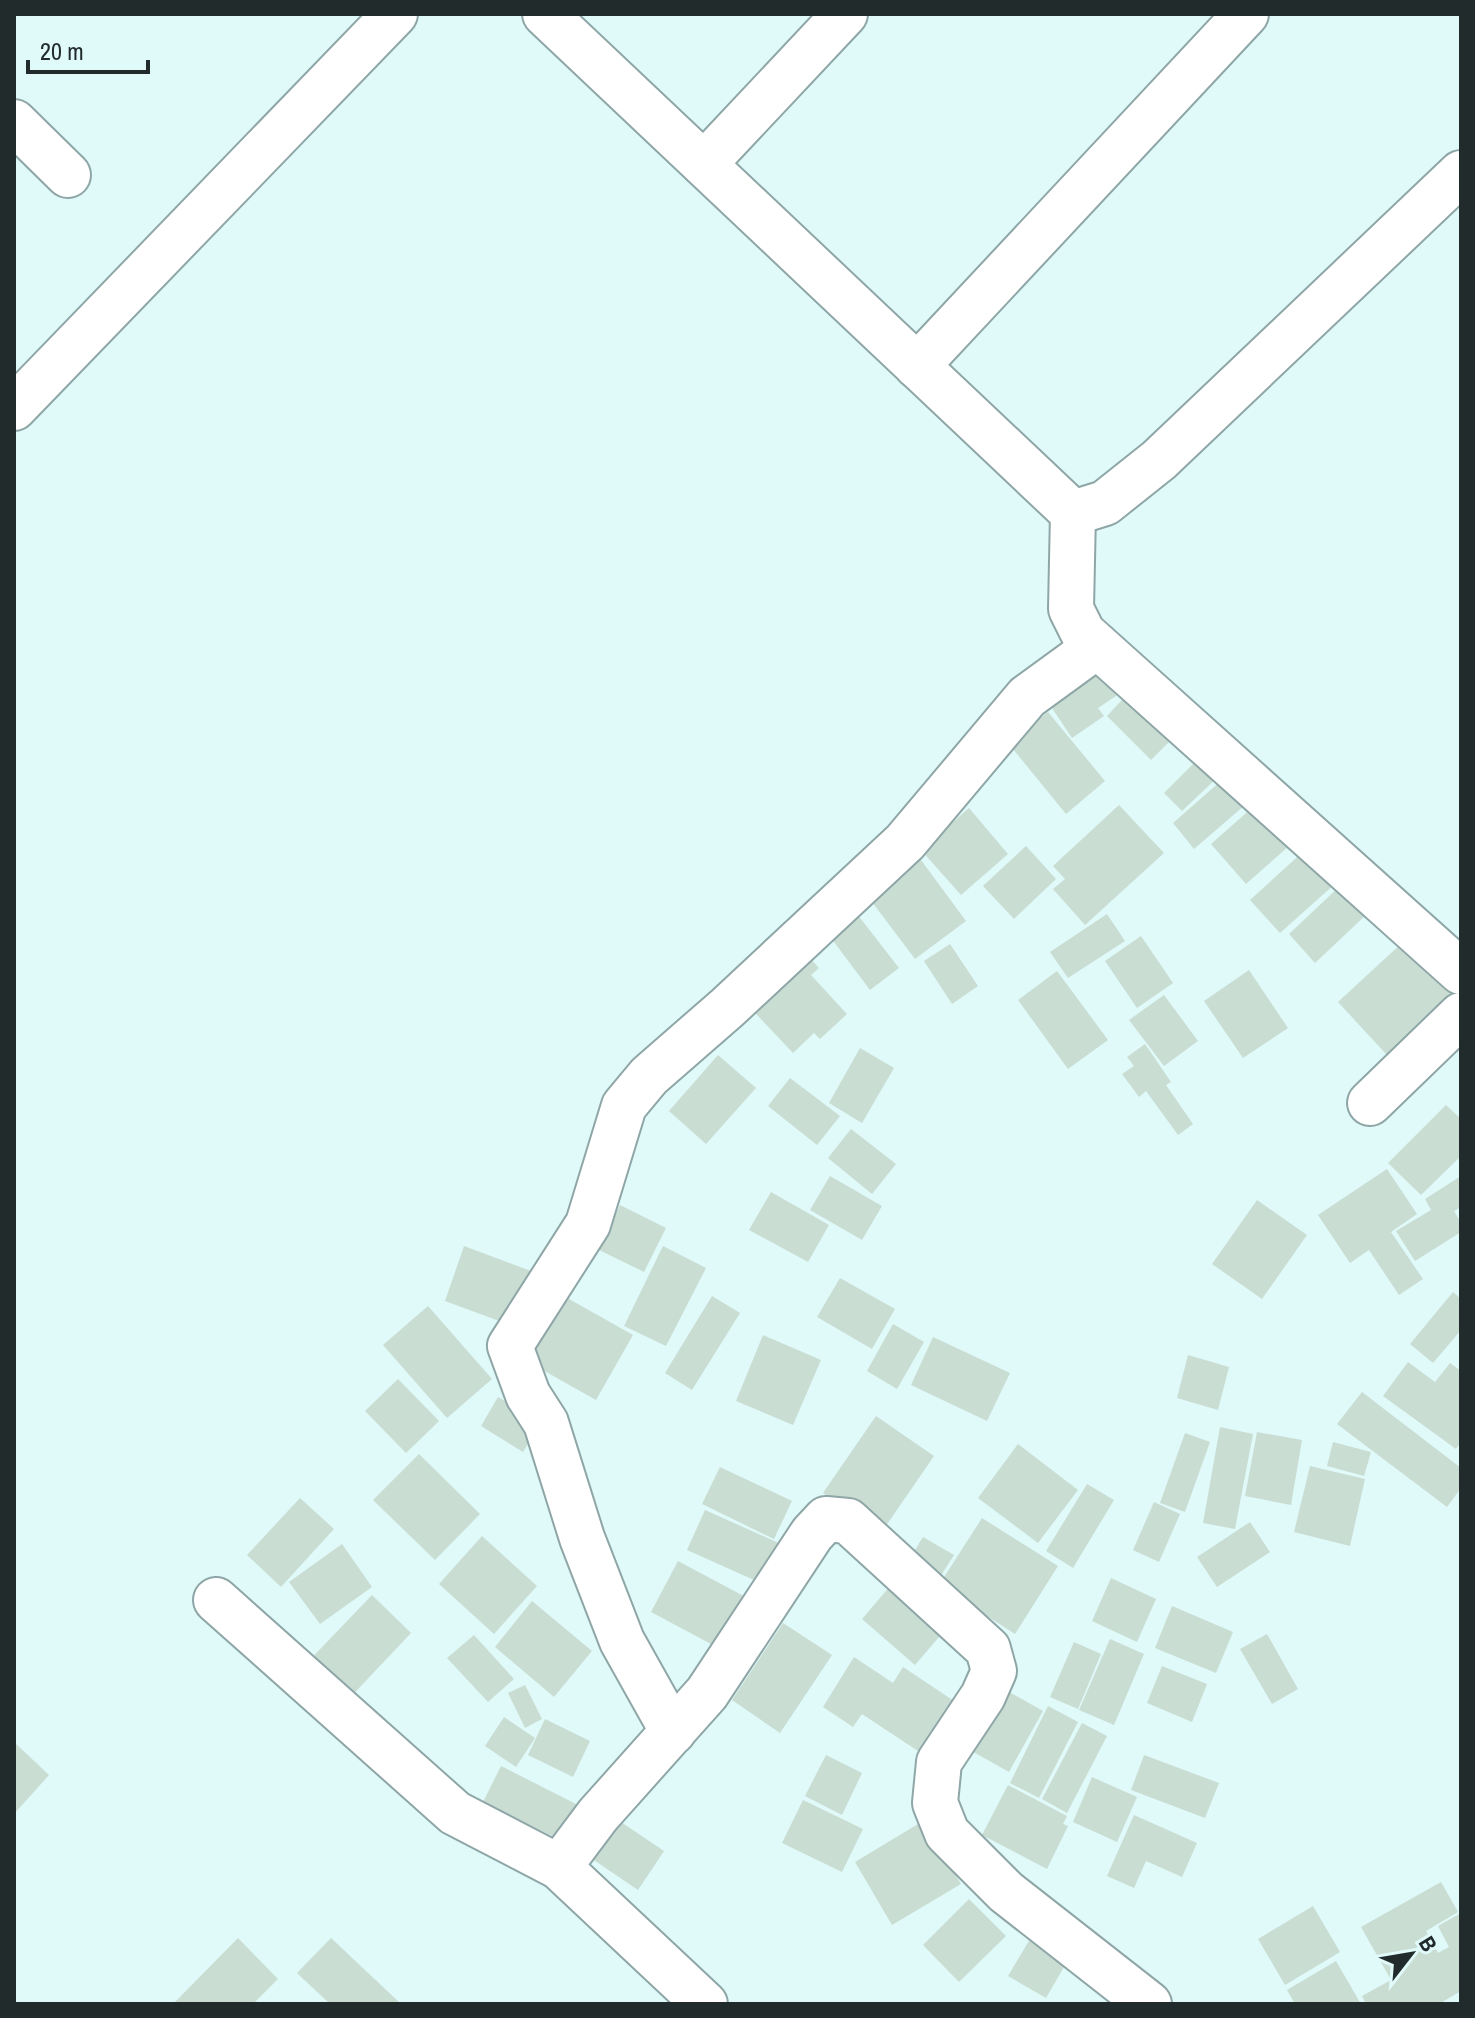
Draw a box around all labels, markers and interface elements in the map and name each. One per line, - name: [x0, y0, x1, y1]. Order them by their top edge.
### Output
- scale bar: [28, 24, 148, 74]
- text: 20 m: [40, 35, 84, 67]
- north arrow: [1371, 1914, 1451, 1994]
- text: B: [1412, 1930, 1444, 1957]

